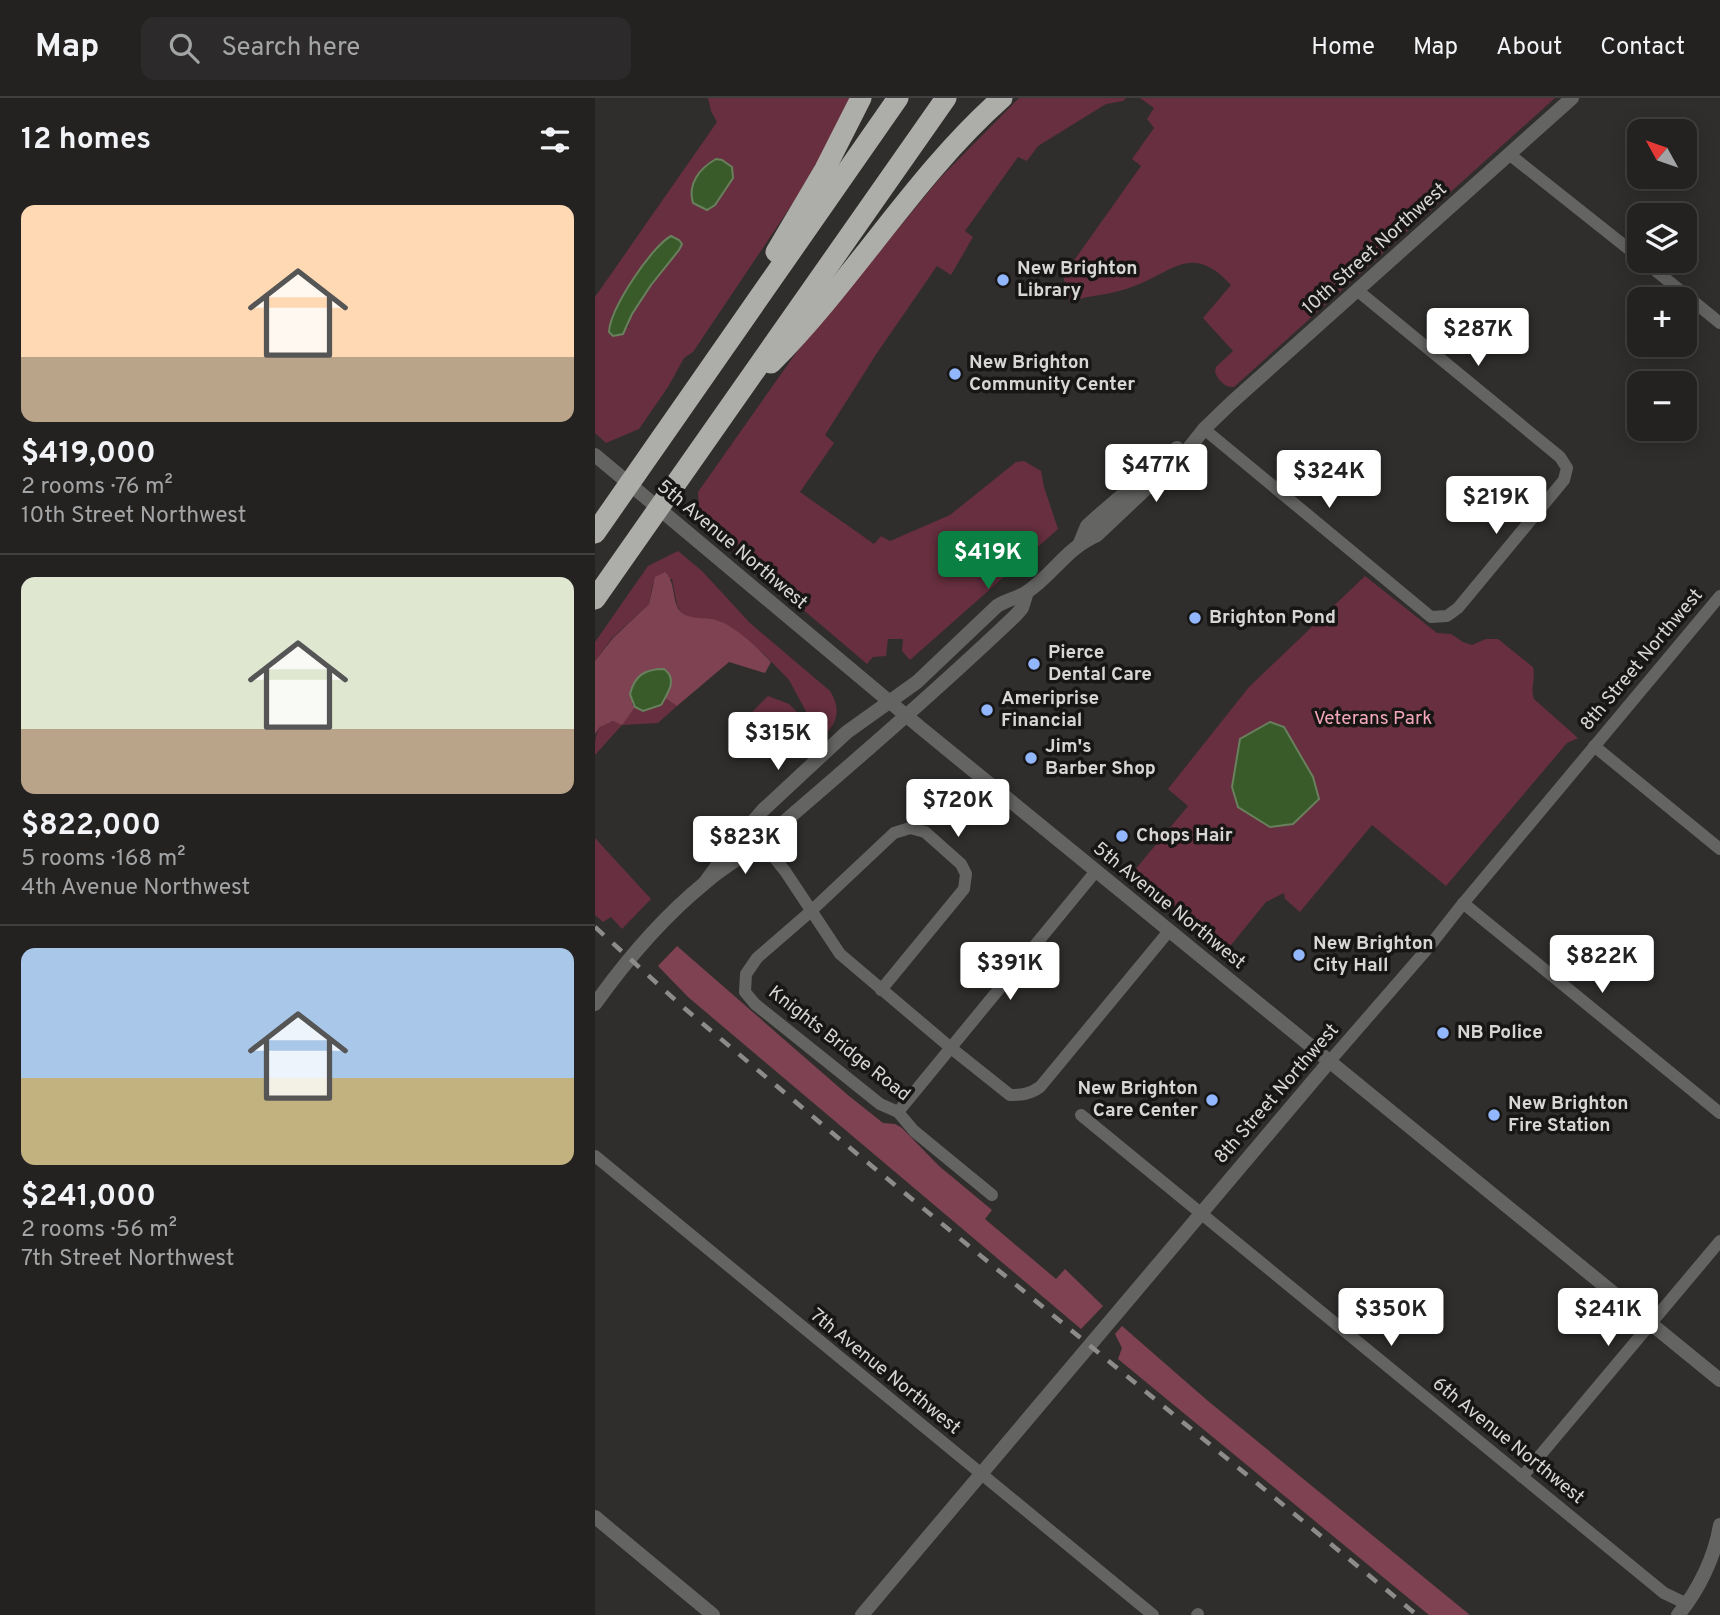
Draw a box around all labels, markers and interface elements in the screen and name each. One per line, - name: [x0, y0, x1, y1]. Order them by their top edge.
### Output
- search box: [141, 17, 631, 80]
- text: Map: [35, 27, 99, 69]
- icon: search: [165, 29, 203, 67]
- text: Search here: [221, 32, 360, 65]
- text: Home: [1311, 33, 1375, 63]
- text: Map: [1413, 33, 1458, 63]
- text: About: [1496, 33, 1562, 63]
- text: Contact: [1600, 33, 1685, 63]
- north arrow: [1627, 119, 1697, 189]
- map controls: [1627, 119, 1697, 441]
- icon: filters: [536, 121, 574, 159]
- text: 12 homes: [21, 122, 151, 159]
- street label: 10th Street Northwest: [1298, 178, 1452, 320]
- button: layers: [1627, 203, 1697, 273]
- icon: home: [235, 250, 361, 376]
- place label: New Brighton Library: [1017, 257, 1138, 303]
- marker: New Brighton Library: [995, 272, 1011, 288]
- button: +: [1627, 287, 1697, 357]
- pin: $287K: [1429, 308, 1527, 368]
- text: $287K: [1443, 316, 1513, 345]
- place label: New Brighton Community Center: [969, 351, 1135, 397]
- marker: New Brighton Community Center: [947, 366, 963, 382]
- button: −: [1627, 371, 1697, 441]
- text: $419,000: [21, 436, 156, 473]
- pin: $477K: [1107, 444, 1205, 504]
- pin: $324K: [1280, 450, 1378, 510]
- text: $477K: [1121, 452, 1191, 481]
- text: $324K: [1293, 458, 1365, 487]
- text: 2 rooms · 76 m²: [21, 473, 173, 502]
- street label: 5th Avenue Northwest: [652, 475, 812, 615]
- pin: $219K: [1447, 476, 1545, 536]
- text: $219K: [1462, 484, 1530, 513]
- text: 10th Street Northwest: [21, 502, 247, 531]
- pin: $419K: [939, 532, 1037, 591]
- text: $419K: [954, 539, 1022, 568]
- street label: 8th Street Northwest: [1575, 584, 1709, 736]
- place label: Brighton Pond: [1209, 606, 1336, 630]
- marker: Brighton Pond: [1187, 610, 1203, 626]
- icon: home: [235, 622, 361, 748]
- place label: Pierce Dental Care: [1048, 641, 1152, 687]
- marker: Pierce Dental Care: [1026, 656, 1042, 672]
- place label: Ameriprise Financial: [1001, 687, 1099, 733]
- marker: Ameriprise Financial: [979, 702, 995, 718]
- park label: Veterans Park: [1314, 707, 1432, 731]
- pin: $315K: [729, 712, 827, 772]
- text: $315K: [744, 720, 812, 749]
- place label: Jim's Barber Shop: [1045, 735, 1156, 781]
- marker: Jim's Barber Shop: [1023, 750, 1039, 766]
- pin: $720K: [909, 780, 1007, 839]
- text: $720K: [922, 787, 994, 816]
- text: $822,000: [21, 808, 161, 845]
- pin: $823K: [696, 816, 794, 876]
- text: $823K: [709, 824, 781, 853]
- place label: Chops Hair: [1136, 824, 1233, 848]
- marker: Chops Hair: [1114, 828, 1130, 844]
- street label: 5th Avenue Northwest: [1088, 837, 1250, 975]
- text: 5 rooms · 168 m²: [21, 845, 186, 874]
- text: 4th Avenue Northwest: [21, 874, 250, 903]
- place label: New Brighton City Hall: [1313, 932, 1434, 978]
- pin: $822K: [1553, 936, 1651, 995]
- pin: $391K: [961, 942, 1059, 1002]
- text: $822K: [1566, 943, 1638, 972]
- marker: New Brighton City Hall: [1291, 947, 1307, 963]
- text: $391K: [976, 950, 1044, 979]
- street label: Knights Bridge Road: [763, 981, 915, 1107]
- icon: home: [235, 993, 361, 1119]
- street label: 8th Street Northwest: [1209, 1019, 1345, 1169]
- place label: NB Police: [1457, 1021, 1543, 1045]
- marker: NB Police: [1435, 1025, 1451, 1041]
- place label: New Brighton Care Center: [1077, 1077, 1198, 1123]
- marker: New Brighton Care Center: [1204, 1092, 1220, 1108]
- place label: New Brighton Fire Station: [1508, 1092, 1629, 1138]
- marker: New Brighton Fire Station: [1486, 1107, 1502, 1123]
- text: $241,000: [21, 1179, 156, 1216]
- text: 2 rooms · 56 m²: [21, 1216, 177, 1245]
- text: 7th Street Northwest: [21, 1245, 235, 1274]
- pin: $350K: [1342, 1288, 1440, 1348]
- pin: $241K: [1559, 1288, 1657, 1348]
- text: $350K: [1354, 1296, 1428, 1325]
- text: $241K: [1574, 1296, 1642, 1325]
- street label: 7th Avenue Northwest: [805, 1304, 965, 1440]
- street label: 6th Avenue Northwest: [1427, 1372, 1589, 1510]

